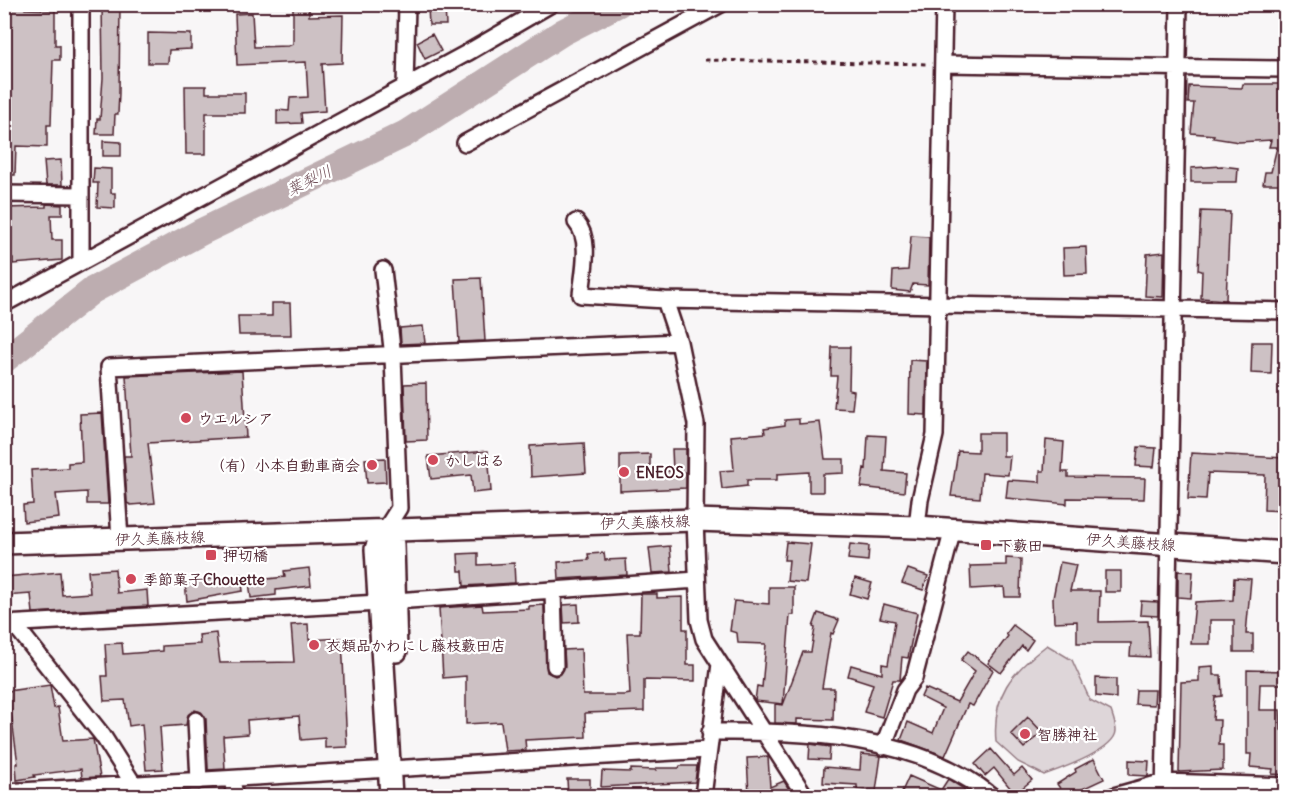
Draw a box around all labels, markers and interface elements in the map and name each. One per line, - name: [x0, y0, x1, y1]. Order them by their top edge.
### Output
- water label: 葉梨川: [283, 160, 335, 200]
- place label: ウエルシア: [198, 409, 273, 428]
- marker: ウエルシア: [179, 411, 193, 425]
- place label: かしはる: [445, 451, 505, 470]
- marker: かしはる: [426, 453, 440, 467]
- place label: （有）小本自動車商会: [210, 456, 360, 475]
- marker: （有）小本自動車商会: [365, 458, 379, 472]
- place label: ENEOS: [636, 463, 684, 482]
- marker: ENEOS: [617, 465, 631, 479]
- street label: 伊久美藤枝線: [600, 511, 690, 533]
- street label: 伊久美藤枝線: [115, 527, 205, 549]
- street label: 伊久美藤枝線: [1085, 529, 1177, 555]
- place label: 下藪田: [998, 536, 1043, 555]
- marker: 下藪田: [979, 538, 993, 552]
- place label: 押切橋: [223, 546, 268, 565]
- marker: 押切橋: [204, 548, 218, 562]
- place label: 季節菓子Chouette: [143, 570, 265, 589]
- marker: 季節菓子Chouette: [124, 572, 138, 586]
- place label: 衣類品かわにし藤枝藪田店: [326, 636, 506, 655]
- marker: 衣類品かわにし藤枝藪田店: [307, 638, 321, 652]
- place label: 智勝神社: [1037, 725, 1097, 744]
- marker: 智勝神社: [1018, 727, 1032, 741]

